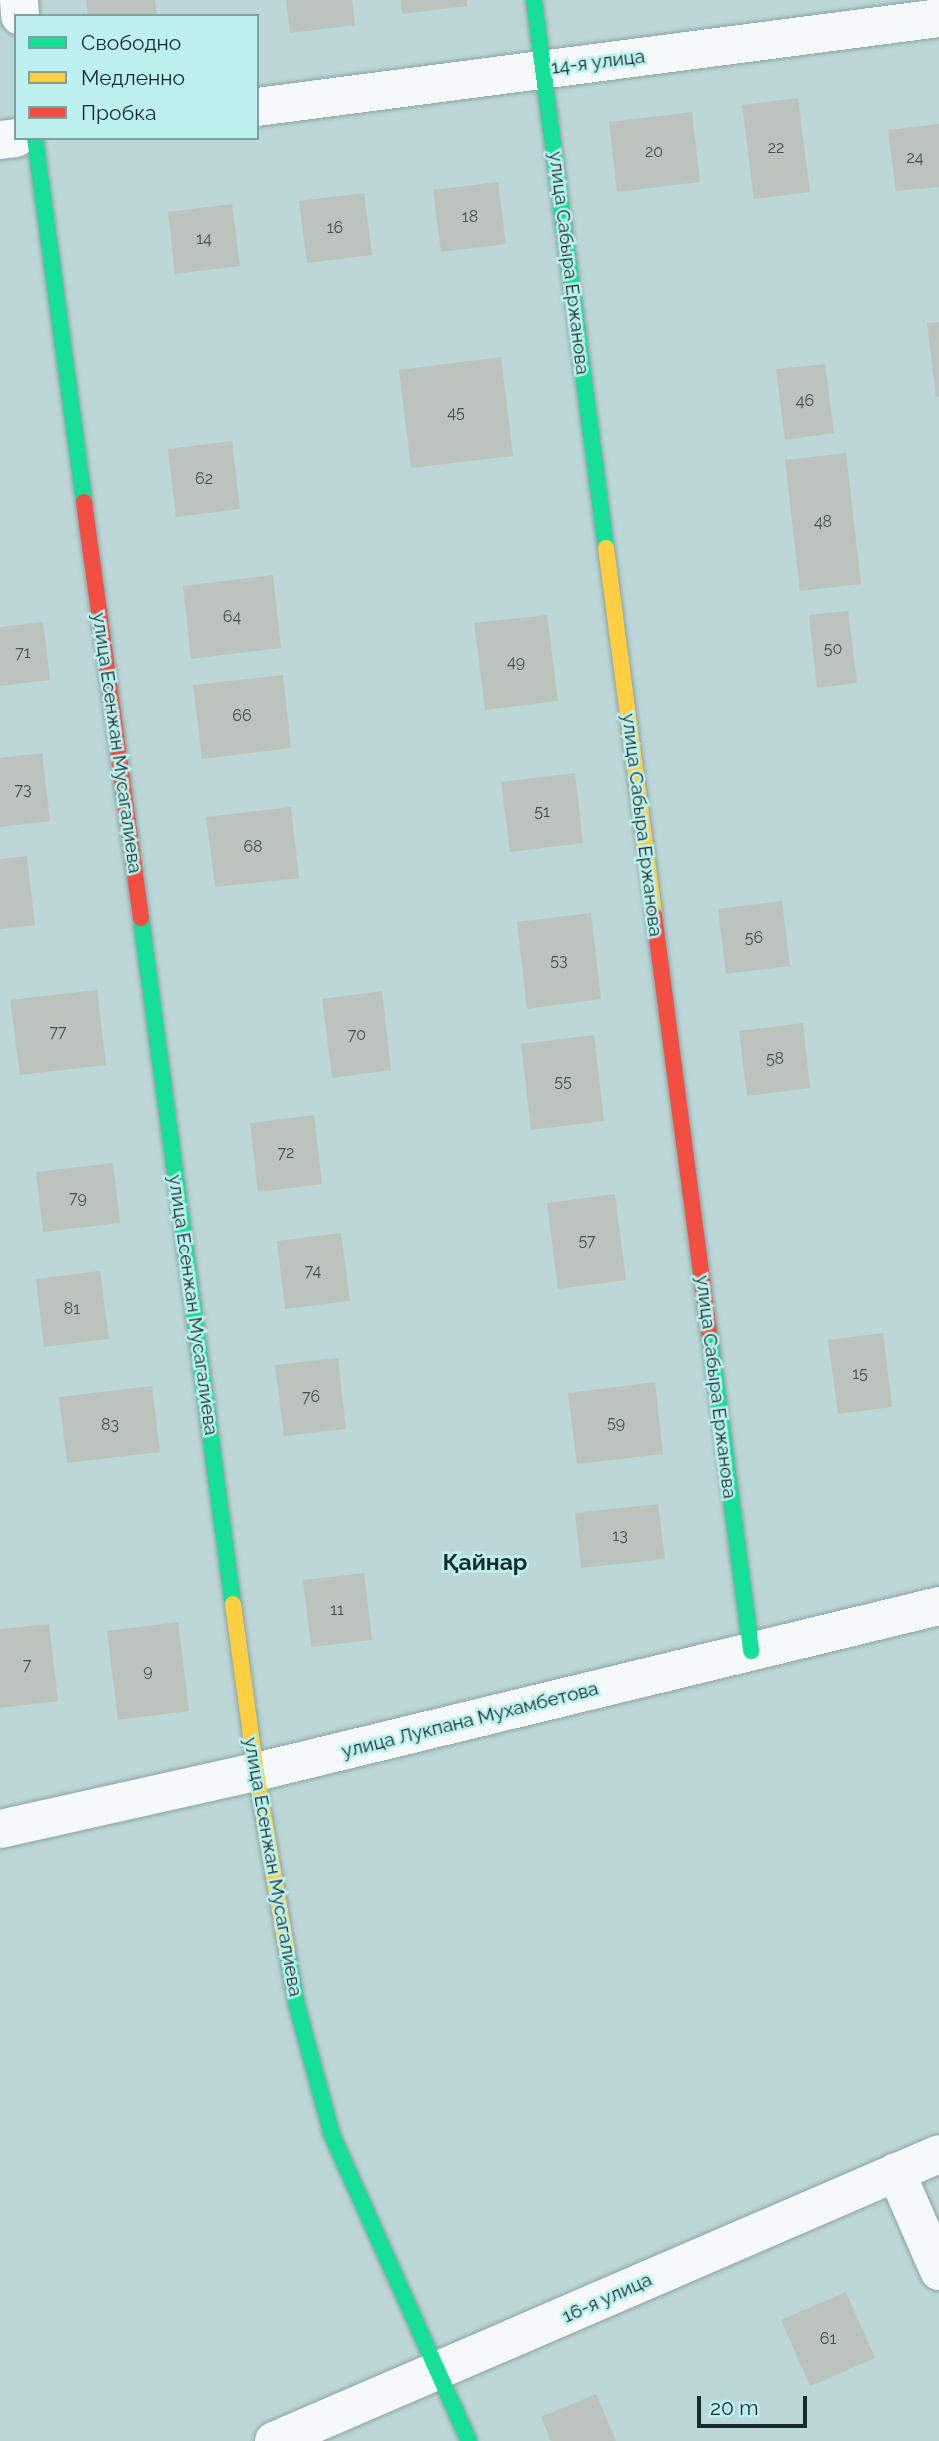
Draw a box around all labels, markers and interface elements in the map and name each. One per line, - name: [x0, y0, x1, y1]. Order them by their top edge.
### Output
- legend: [14, 14, 259, 140]
- text: Свободно: [81, 30, 181, 55]
- street label: 14-я улица: [550, 45, 646, 79]
- text: Медленно: [81, 65, 185, 90]
- text: Пробка: [81, 100, 157, 125]
- house number: 22: [768, 138, 784, 158]
- house number: 20: [645, 142, 663, 162]
- house number: 24: [906, 148, 924, 168]
- street label: улица Сабыра Ержанова: [544, 150, 594, 376]
- house number: 18: [462, 207, 478, 227]
- house number: 16: [327, 218, 343, 238]
- house number: 14: [196, 229, 212, 249]
- house number: 46: [796, 391, 814, 411]
- house number: 45: [447, 403, 465, 423]
- house number: 62: [195, 469, 213, 489]
- house number: 48: [814, 512, 832, 532]
- house number: 64: [223, 607, 241, 627]
- street label: улица Есенжан Мусагалиева: [87, 611, 147, 875]
- house number: 50: [824, 639, 842, 659]
- house number: 71: [15, 643, 31, 663]
- house number: 49: [507, 652, 525, 672]
- house number: 66: [232, 706, 252, 726]
- street label: улица Сабыра Ержанова: [617, 712, 667, 938]
- house number: 73: [14, 780, 32, 800]
- house number: 51: [534, 802, 550, 822]
- house number: 68: [243, 837, 263, 857]
- house number: 56: [745, 928, 763, 948]
- house number: 53: [550, 951, 568, 971]
- house number: 77: [49, 1022, 67, 1042]
- house number: 70: [348, 1025, 366, 1045]
- house number: 58: [766, 1049, 784, 1069]
- house number: 55: [554, 1072, 572, 1092]
- house number: 72: [278, 1143, 294, 1163]
- street label: улица Есенжан Мусагалиева: [163, 1173, 223, 1437]
- house number: 79: [69, 1188, 87, 1208]
- house number: 57: [578, 1231, 596, 1251]
- house number: 74: [305, 1261, 321, 1281]
- street label: улица Сабыра Ержанова: [691, 1274, 741, 1500]
- house number: 81: [64, 1299, 80, 1319]
- house number: 15: [852, 1364, 868, 1384]
- house number: 76: [302, 1387, 320, 1407]
- house number: 59: [607, 1413, 625, 1433]
- house number: 83: [101, 1415, 119, 1435]
- house number: 13: [612, 1526, 628, 1546]
- district label: Қайнар: [443, 1548, 527, 1576]
- house number: 11: [330, 1600, 344, 1620]
- house number: 7: [23, 1655, 31, 1675]
- house number: 9: [143, 1661, 153, 1681]
- street label: улица Лукпана Мухамбетова: [339, 1677, 601, 1763]
- street label: улица Есенжан Мусагалиева: [239, 1736, 307, 1998]
- street label: 16-я улица: [558, 2268, 656, 2328]
- house number: 61: [820, 2329, 836, 2349]
- scale bar: [701, 2382, 811, 2426]
- text: 20 m: [710, 2395, 758, 2420]

